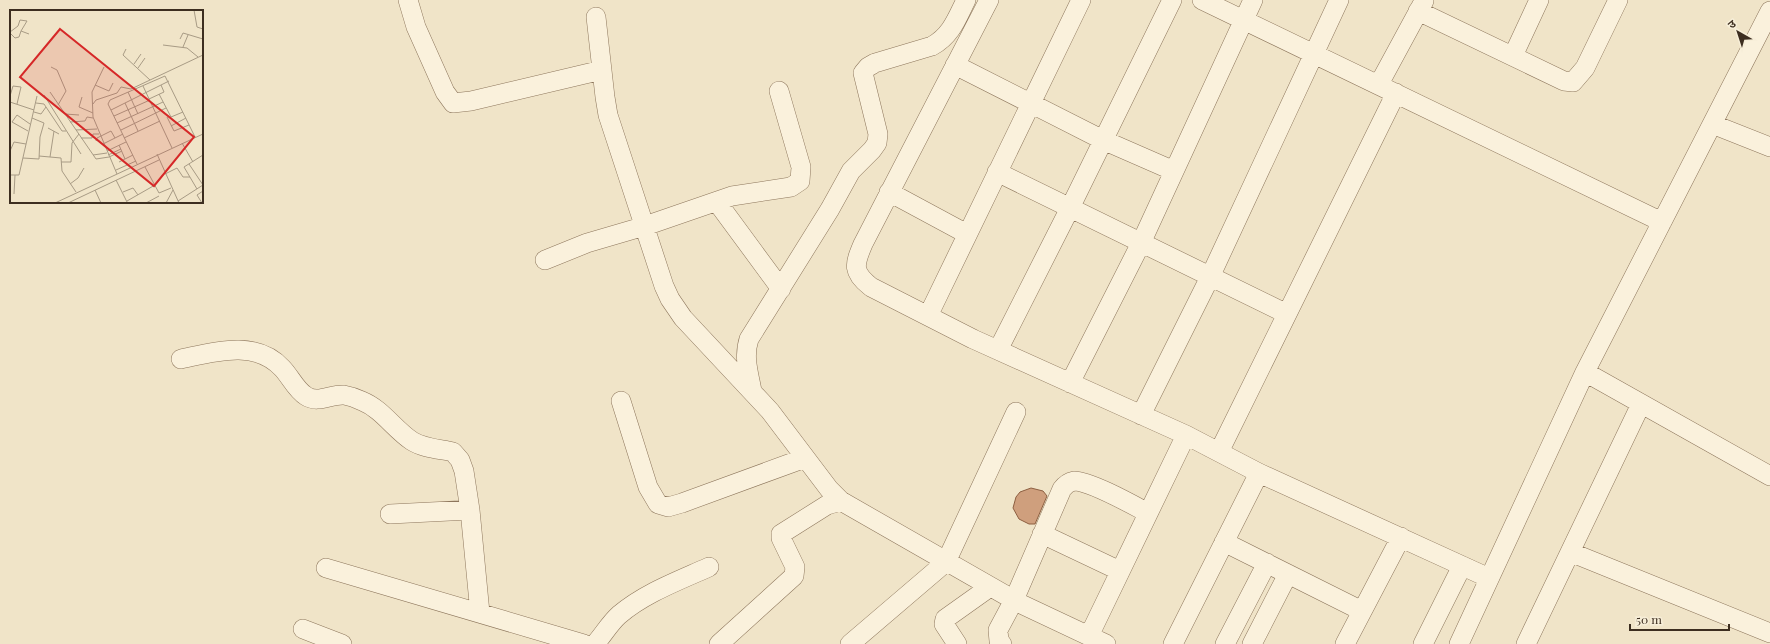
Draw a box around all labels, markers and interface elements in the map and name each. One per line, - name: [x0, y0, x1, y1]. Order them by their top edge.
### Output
- inset map: [10, 10, 203, 203]
- north arrow: [1718, 12, 1758, 52]
- text: उ: [1724, 16, 1739, 32]
- scale bar: [1630, 606, 1729, 632]
- text: 50 m: [1636, 611, 1662, 627]

